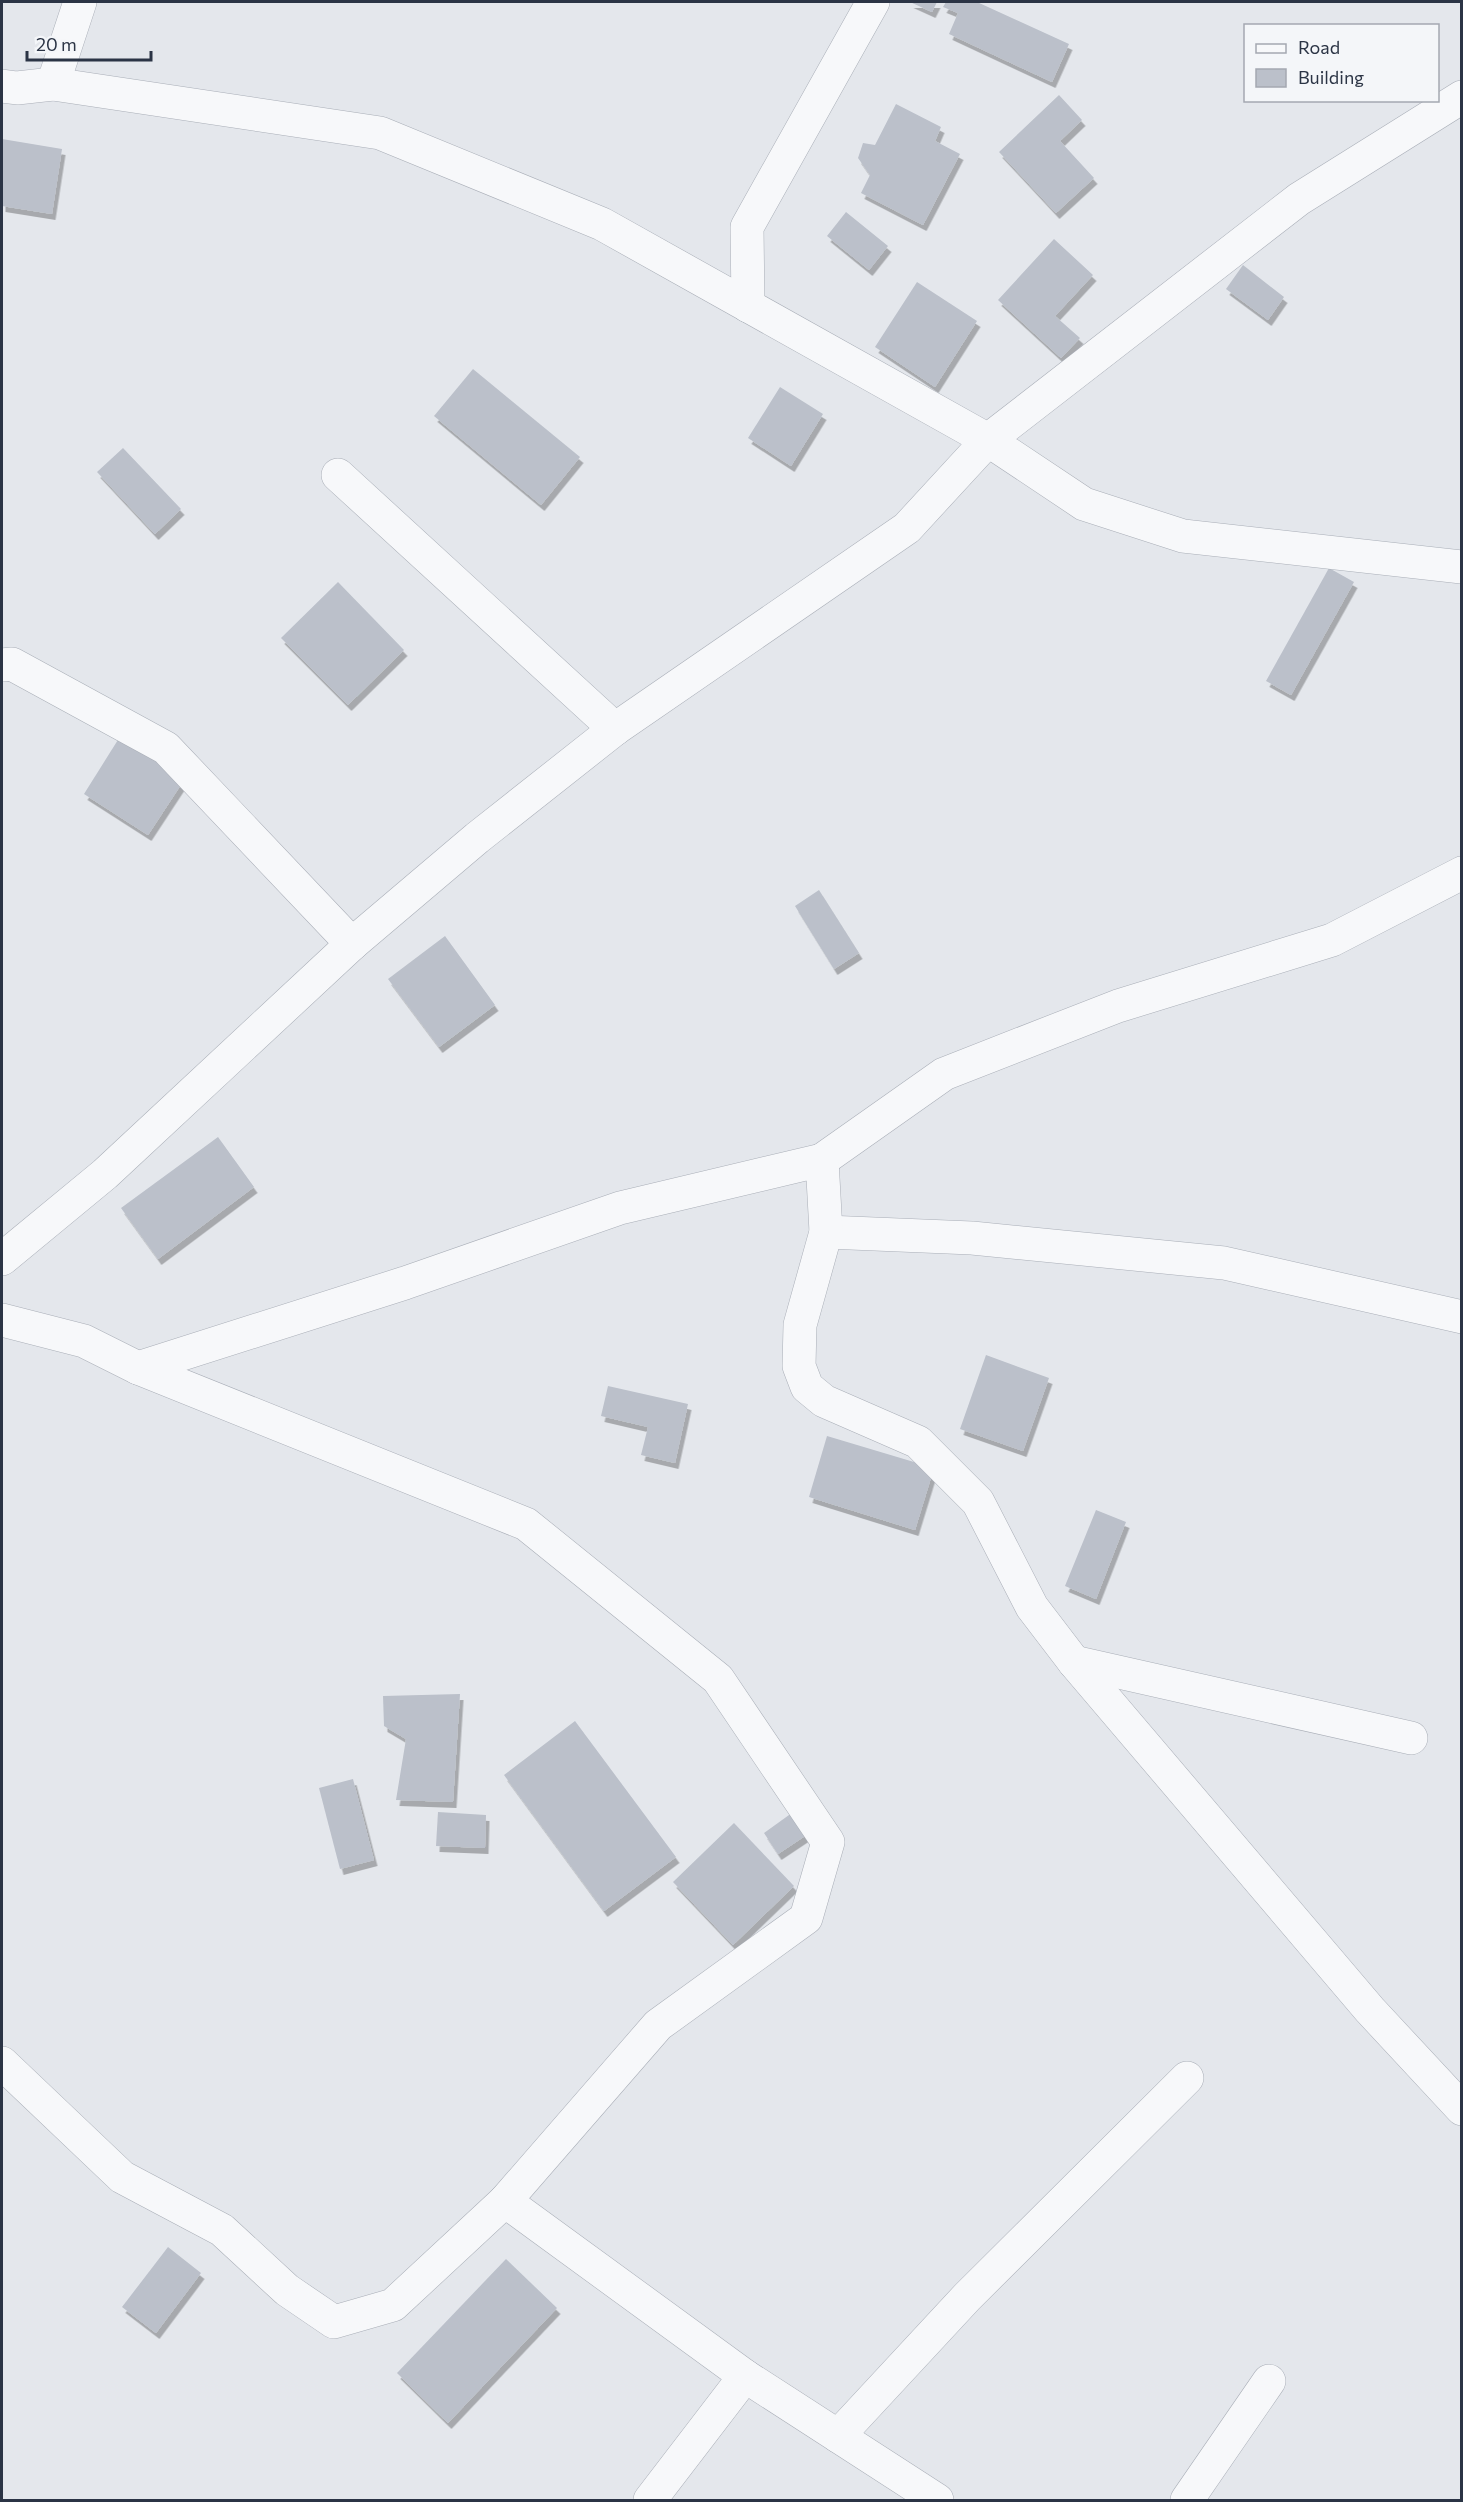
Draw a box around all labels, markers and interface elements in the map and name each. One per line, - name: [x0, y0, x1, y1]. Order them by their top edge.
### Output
- scale bar: [27, 24, 152, 62]
- legend: [1244, 24, 1439, 102]
- text: 20 m: [36, 33, 77, 55]
- text: Road: [1298, 36, 1340, 58]
- text: Building: [1298, 66, 1364, 88]

